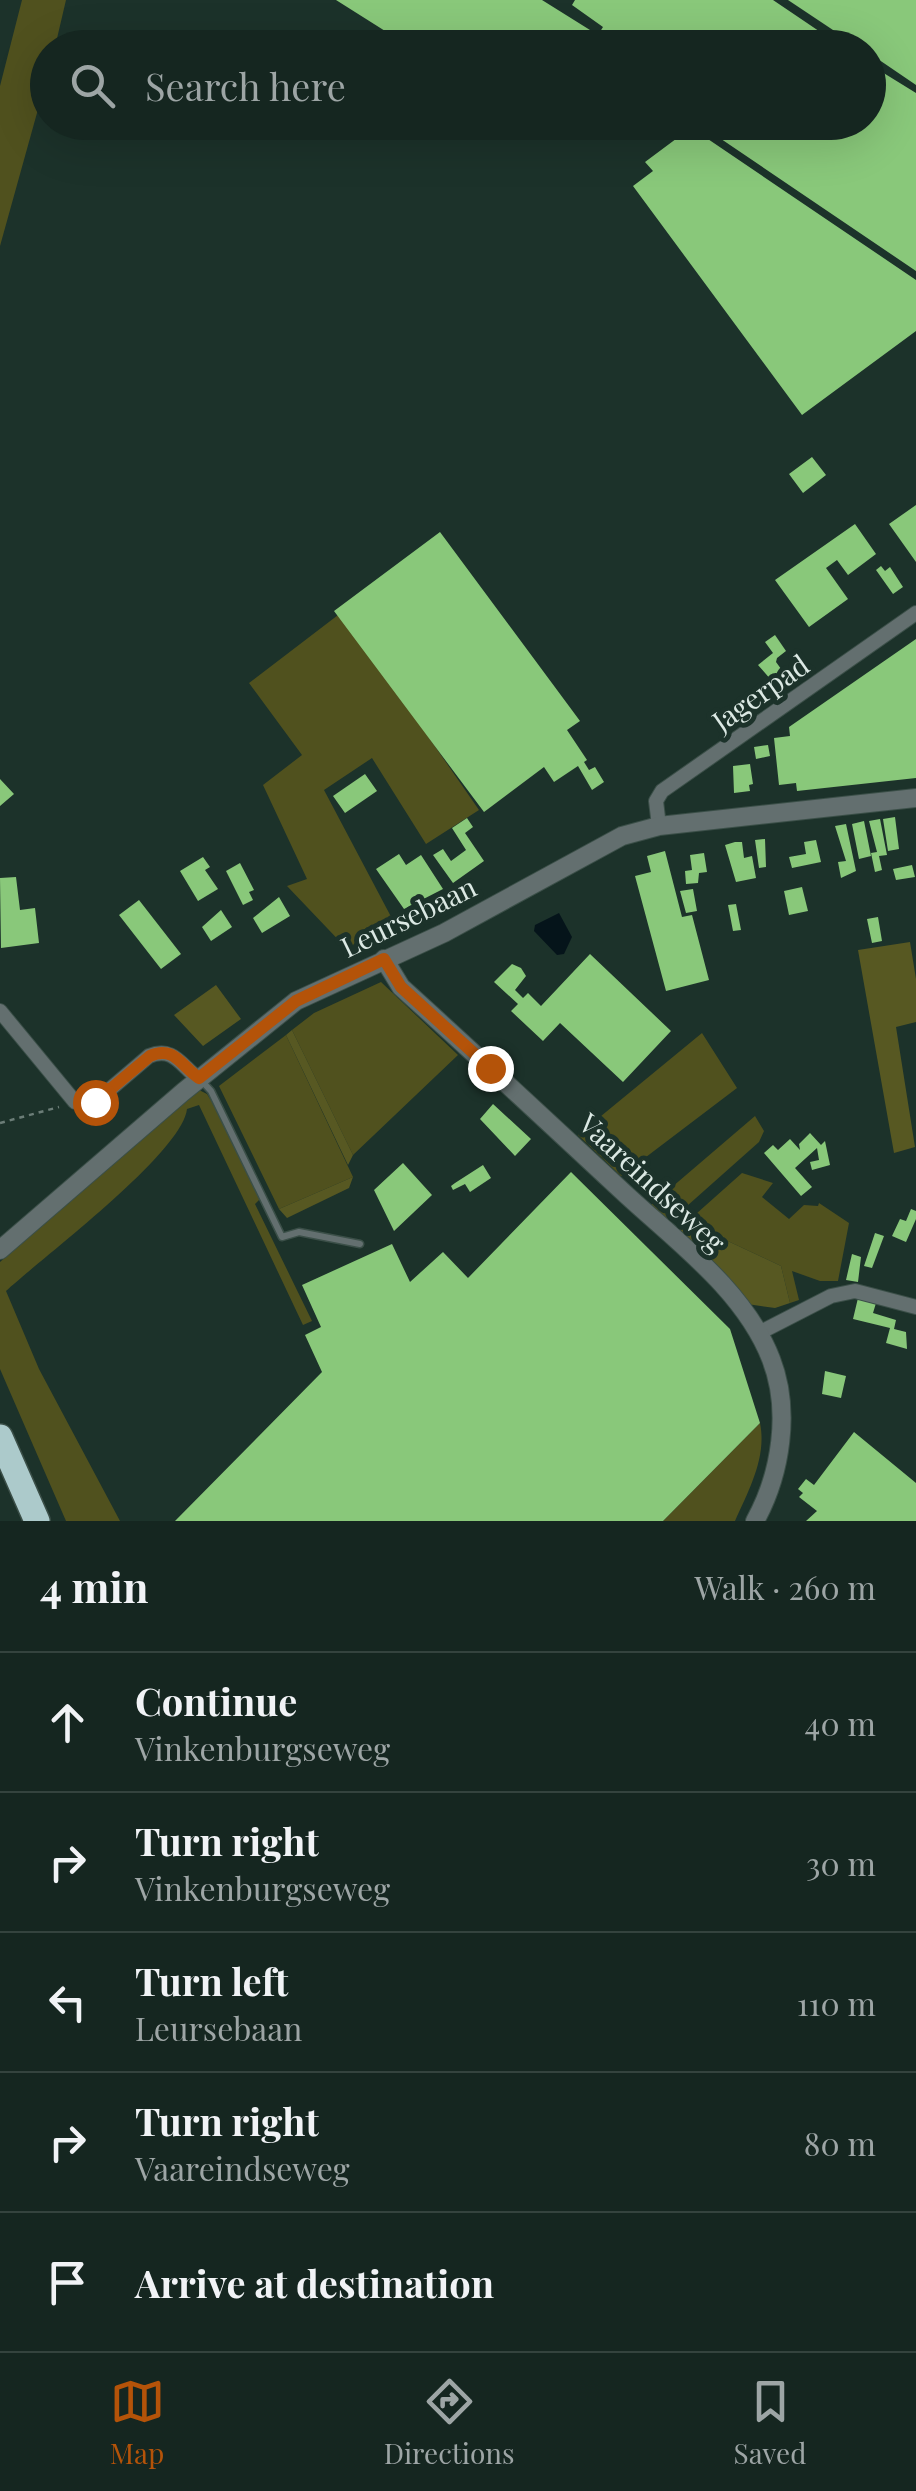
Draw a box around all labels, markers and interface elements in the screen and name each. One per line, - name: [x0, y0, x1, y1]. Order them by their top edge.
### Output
- search box: [30, 30, 886, 140]
- icon: search: [65, 58, 120, 113]
- text: Search here: [145, 60, 346, 111]
- street label: Jagerpad: [703, 645, 816, 739]
- street label: Leursebaan: [334, 867, 482, 965]
- route end: [468, 1046, 514, 1092]
- route start: [73, 1080, 119, 1126]
- street label: Vaareindseweg: [571, 1104, 734, 1260]
- text: 4 min: [40, 1558, 149, 1614]
- text: Walk · 260 m: [694, 1565, 876, 1608]
- text: Continue: [135, 1675, 297, 1726]
- icon: ahead: [40, 1695, 95, 1750]
- text: 40 m: [805, 1701, 876, 1744]
- text: Vinkenburgseweg: [135, 1726, 390, 1769]
- text: Turn right: [135, 1815, 319, 1866]
- icon: right: [40, 1835, 95, 1890]
- text: 30 m: [806, 1841, 876, 1884]
- text: Vinkenburgseweg: [135, 1866, 390, 1909]
- text: Turn left: [135, 1955, 288, 2006]
- icon: left: [40, 1975, 95, 2030]
- text: 110 m: [797, 1981, 876, 2024]
- text: Leursebaan: [135, 2006, 302, 2049]
- text: Turn right: [135, 2095, 319, 2146]
- icon: right: [40, 2115, 95, 2170]
- text: 80 m: [804, 2121, 876, 2164]
- text: Vaareindseweg: [135, 2146, 350, 2189]
- icon: arrive: [40, 2255, 95, 2310]
- text: Arrive at destination: [135, 2257, 494, 2308]
- tab: Map: [110, 2374, 165, 2471]
- tab: Directions: [384, 2374, 514, 2471]
- tab: Saved: [734, 2374, 806, 2471]

